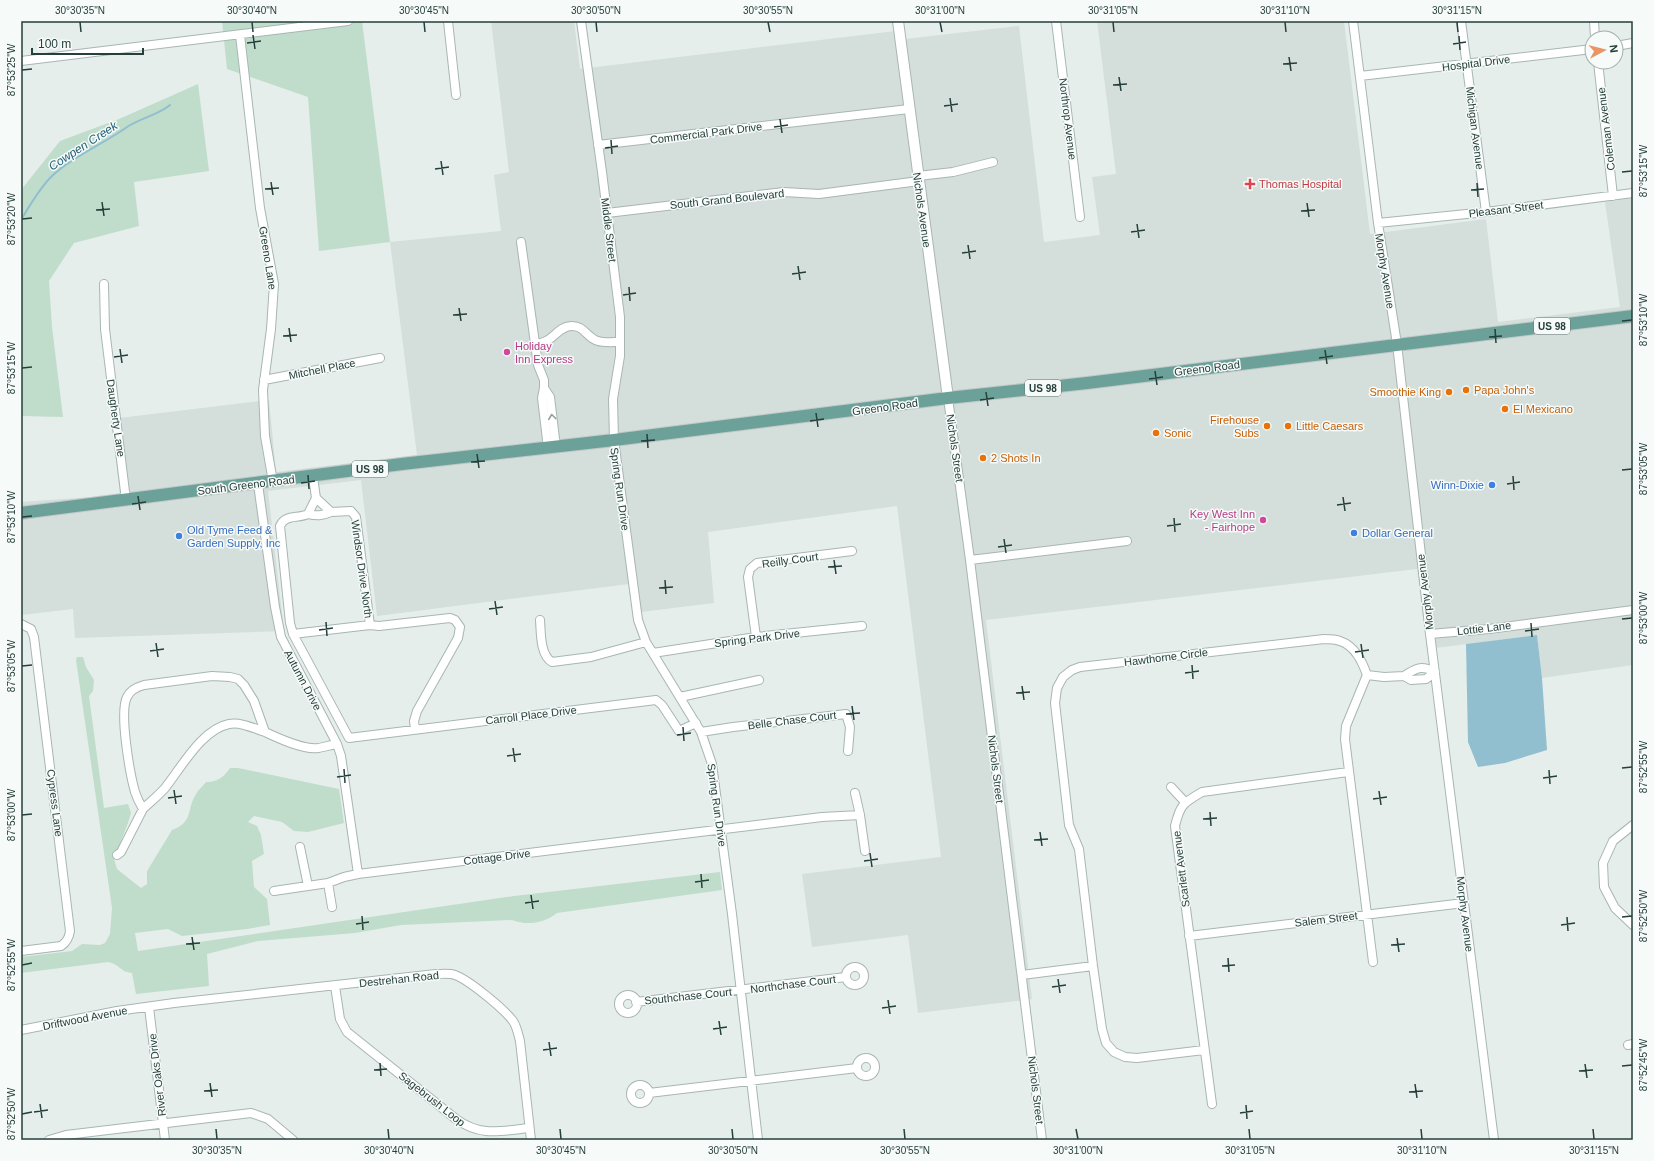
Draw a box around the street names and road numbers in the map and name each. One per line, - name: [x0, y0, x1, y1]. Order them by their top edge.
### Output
- street label: Hospital Drive: [1441, 53, 1511, 73]
- street label: Northrop Avenue: [1057, 77, 1079, 161]
- street label: Michigan Avenue: [1464, 86, 1486, 170]
- street label: Coleman Avenue: [1595, 87, 1617, 171]
- street label: Commercial Park Drive: [649, 120, 763, 146]
- street label: Nichols Avenue: [911, 172, 933, 248]
- street label: South Grand Boulevard: [669, 187, 785, 211]
- street label: Middle Street: [599, 197, 619, 263]
- street label: Pleasant Street: [1468, 198, 1544, 220]
- street label: Greeno Lane: [257, 225, 279, 291]
- street label: Morphy Avenue: [1373, 232, 1397, 310]
- road number: US 98: [1534, 318, 1570, 334]
- street label: Mitchell Place: [288, 357, 356, 381]
- street label: Greeno Road: [1173, 358, 1241, 378]
- street label: Daugherty Lane: [105, 378, 127, 458]
- road number: US 98: [1025, 380, 1061, 396]
- street label: Greeno Road: [851, 396, 919, 418]
- street label: Nichols Street: [944, 413, 966, 483]
- street label: Spring Run Drive: [608, 447, 632, 531]
- road number: US 98: [352, 461, 388, 477]
- street label: South Greeno Road: [197, 473, 295, 497]
- street label: Windsor Drive North: [349, 519, 375, 619]
- street label: Reilly Court: [761, 550, 819, 570]
- street label: Morphy Avenue: [1414, 553, 1436, 631]
- street label: Lottie Lane: [1456, 619, 1512, 637]
- street label: Spring Park Drive: [713, 627, 801, 649]
- street label: Hawthorne Circle: [1123, 646, 1209, 668]
- street label: Autumn Drive: [282, 648, 324, 712]
- street label: Carroll Place Drive: [485, 703, 577, 727]
- street label: Belle Chase Court: [747, 709, 837, 731]
- street label: Nichols Street: [986, 734, 1006, 804]
- street label: Spring Run Drive: [705, 763, 729, 847]
- street label: Cypress Lane: [45, 769, 65, 837]
- street label: Scarlett Avenue: [1170, 830, 1192, 908]
- street label: Cottage Drive: [463, 847, 531, 867]
- street label: Morphy Avenue: [1454, 875, 1476, 953]
- street label: Salem Street: [1294, 909, 1358, 929]
- street label: Destrehan Road: [359, 969, 439, 989]
- street label: Northchase Court: [749, 973, 837, 995]
- street label: Southchase Court: [644, 985, 732, 1007]
- street label: Driftwood Avenue: [42, 1004, 128, 1032]
- street label: River Oaks Drive: [146, 1033, 168, 1117]
- street label: Nichols Street: [1026, 1055, 1046, 1125]
- street label: Sagebrush Loop: [396, 1069, 468, 1129]

